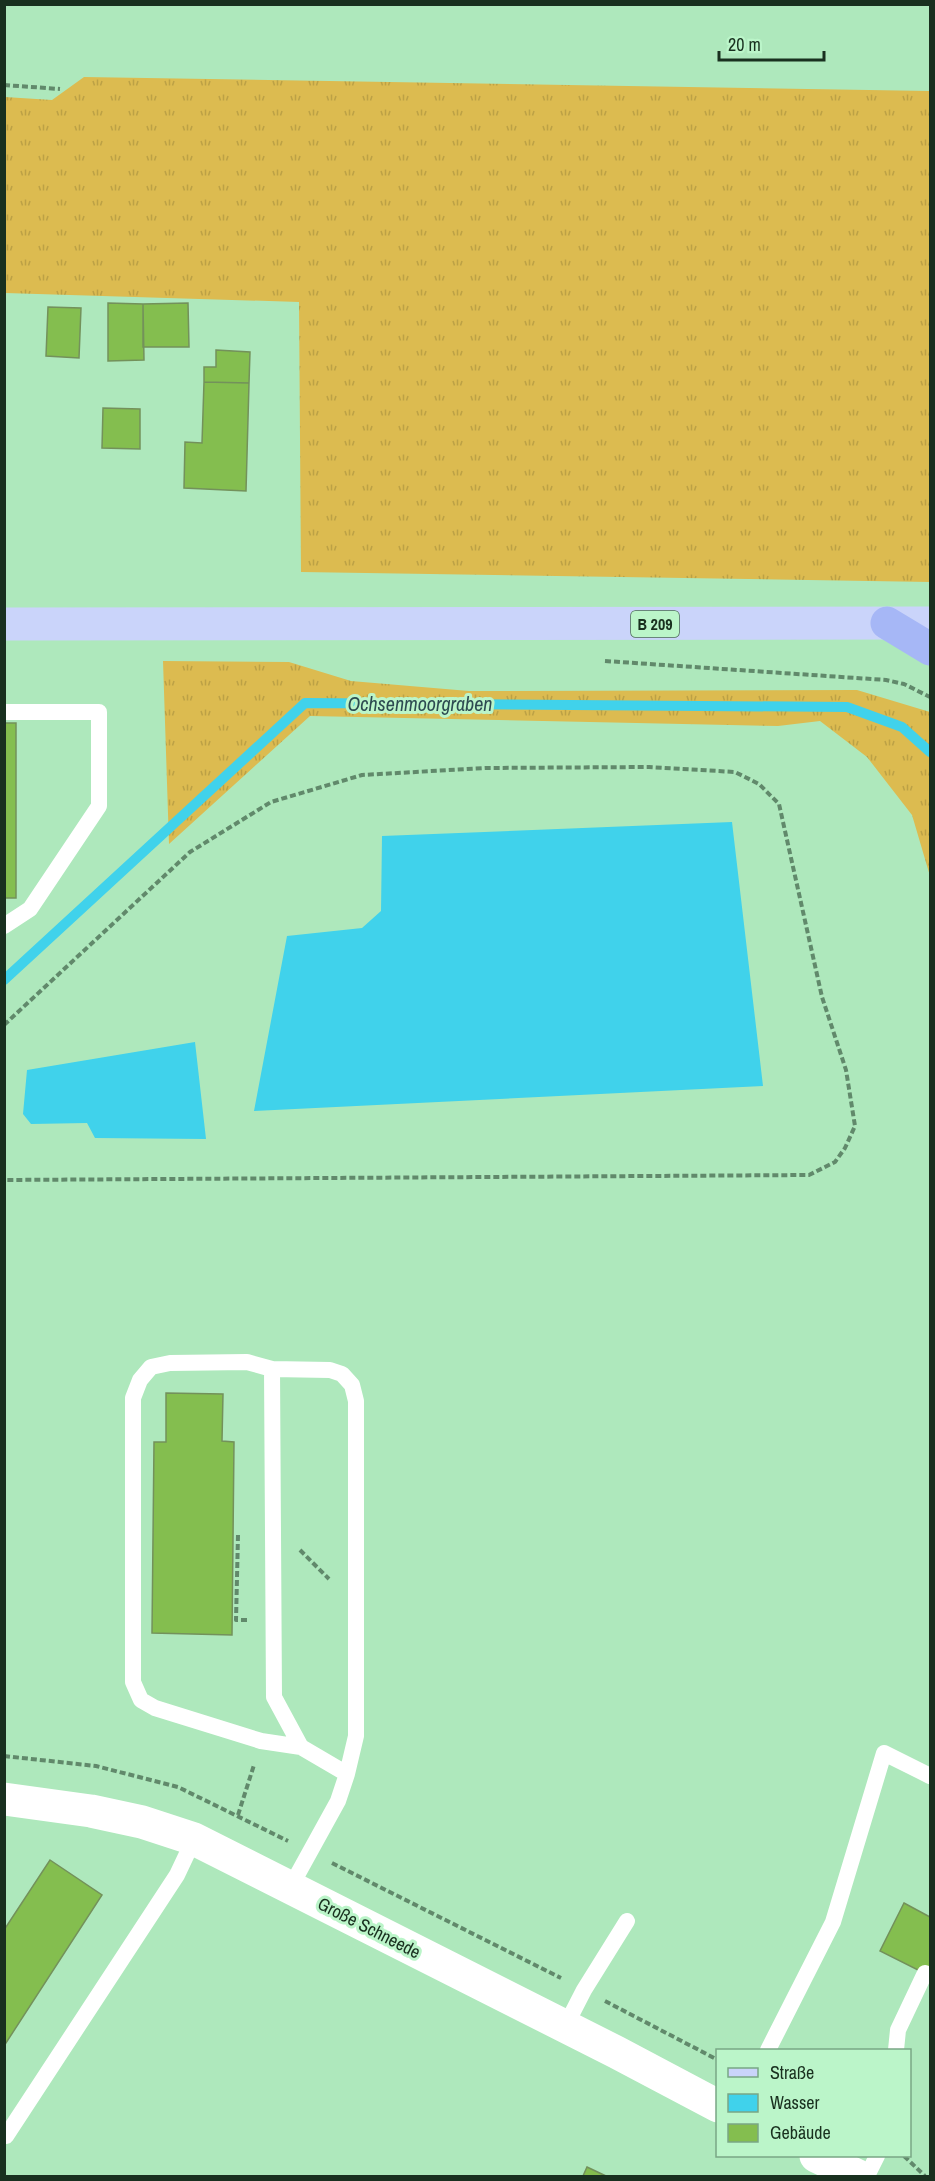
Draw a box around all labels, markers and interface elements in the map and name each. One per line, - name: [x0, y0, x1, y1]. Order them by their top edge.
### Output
- scale bar: [719, 24, 824, 62]
- text: 20 m: [728, 32, 761, 57]
- road number: B 209: [631, 611, 679, 637]
- water label: Ochsenmoorgraben: [348, 690, 492, 717]
- street label: Große Schneede: [313, 1891, 425, 1964]
- legend: [716, 2049, 911, 2157]
- text: Straße: [770, 2060, 814, 2085]
- text: Wasser: [770, 2090, 820, 2115]
- text: Gebäude: [770, 2120, 831, 2145]

